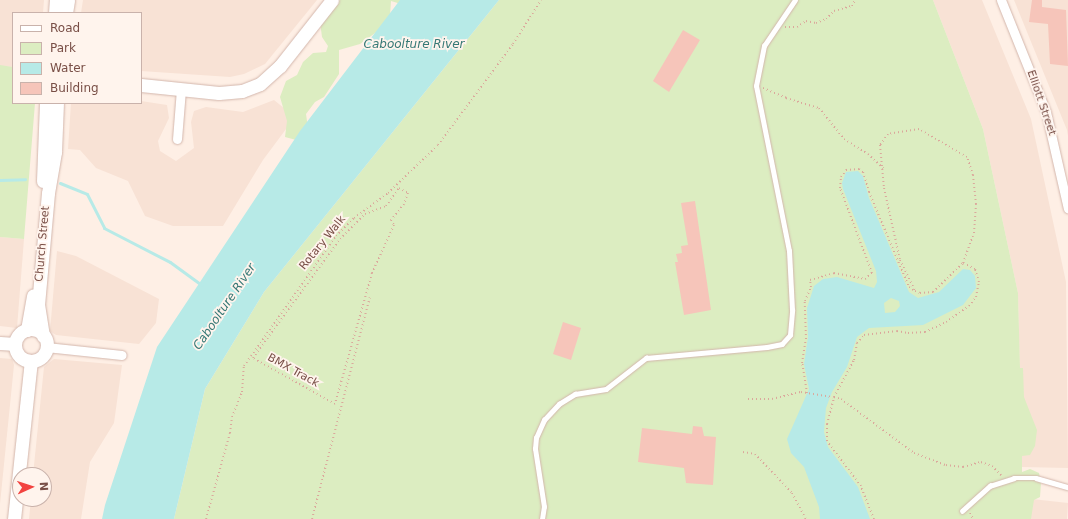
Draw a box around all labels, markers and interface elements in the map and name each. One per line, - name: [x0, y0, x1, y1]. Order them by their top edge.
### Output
- legend: [12, 12, 142, 104]
- text: Road: [50, 21, 80, 35]
- water label: Caboolture River: [364, 38, 464, 52]
- text: Park: [50, 41, 76, 55]
- text: Water: [50, 61, 85, 75]
- street label: Elliott Street: [1024, 69, 1058, 137]
- text: Building: [50, 81, 99, 95]
- street label: Church Street: [33, 206, 53, 282]
- street label: Rotary Walk: [297, 213, 349, 273]
- water label: Caboolture River: [191, 261, 259, 353]
- street label: BMX Track: [265, 351, 321, 391]
- north arrow: [12, 467, 52, 507]
- text: N: [37, 481, 50, 491]

